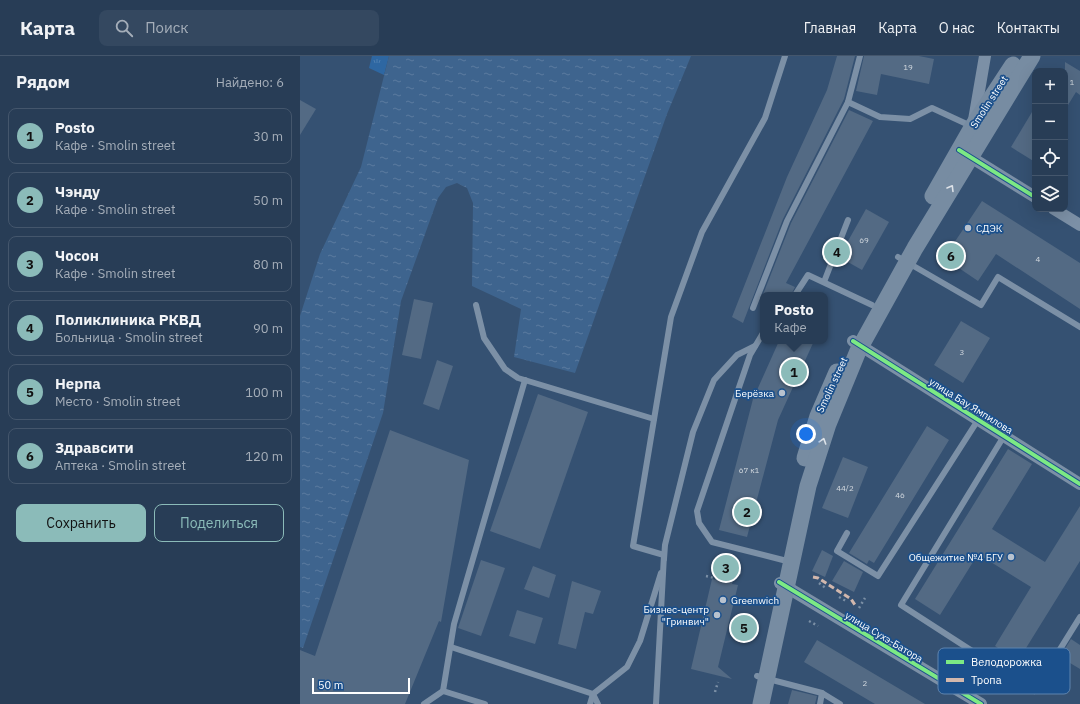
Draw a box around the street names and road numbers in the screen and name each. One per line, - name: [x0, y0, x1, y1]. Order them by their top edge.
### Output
- street label: Smolin street: [967, 73, 1011, 131]
- street label: Smolin street: [813, 355, 851, 415]
- street label: улица Бау Ямпилова: [927, 375, 1016, 437]
- street label: улица Сухэ-Батора: [843, 609, 926, 666]

